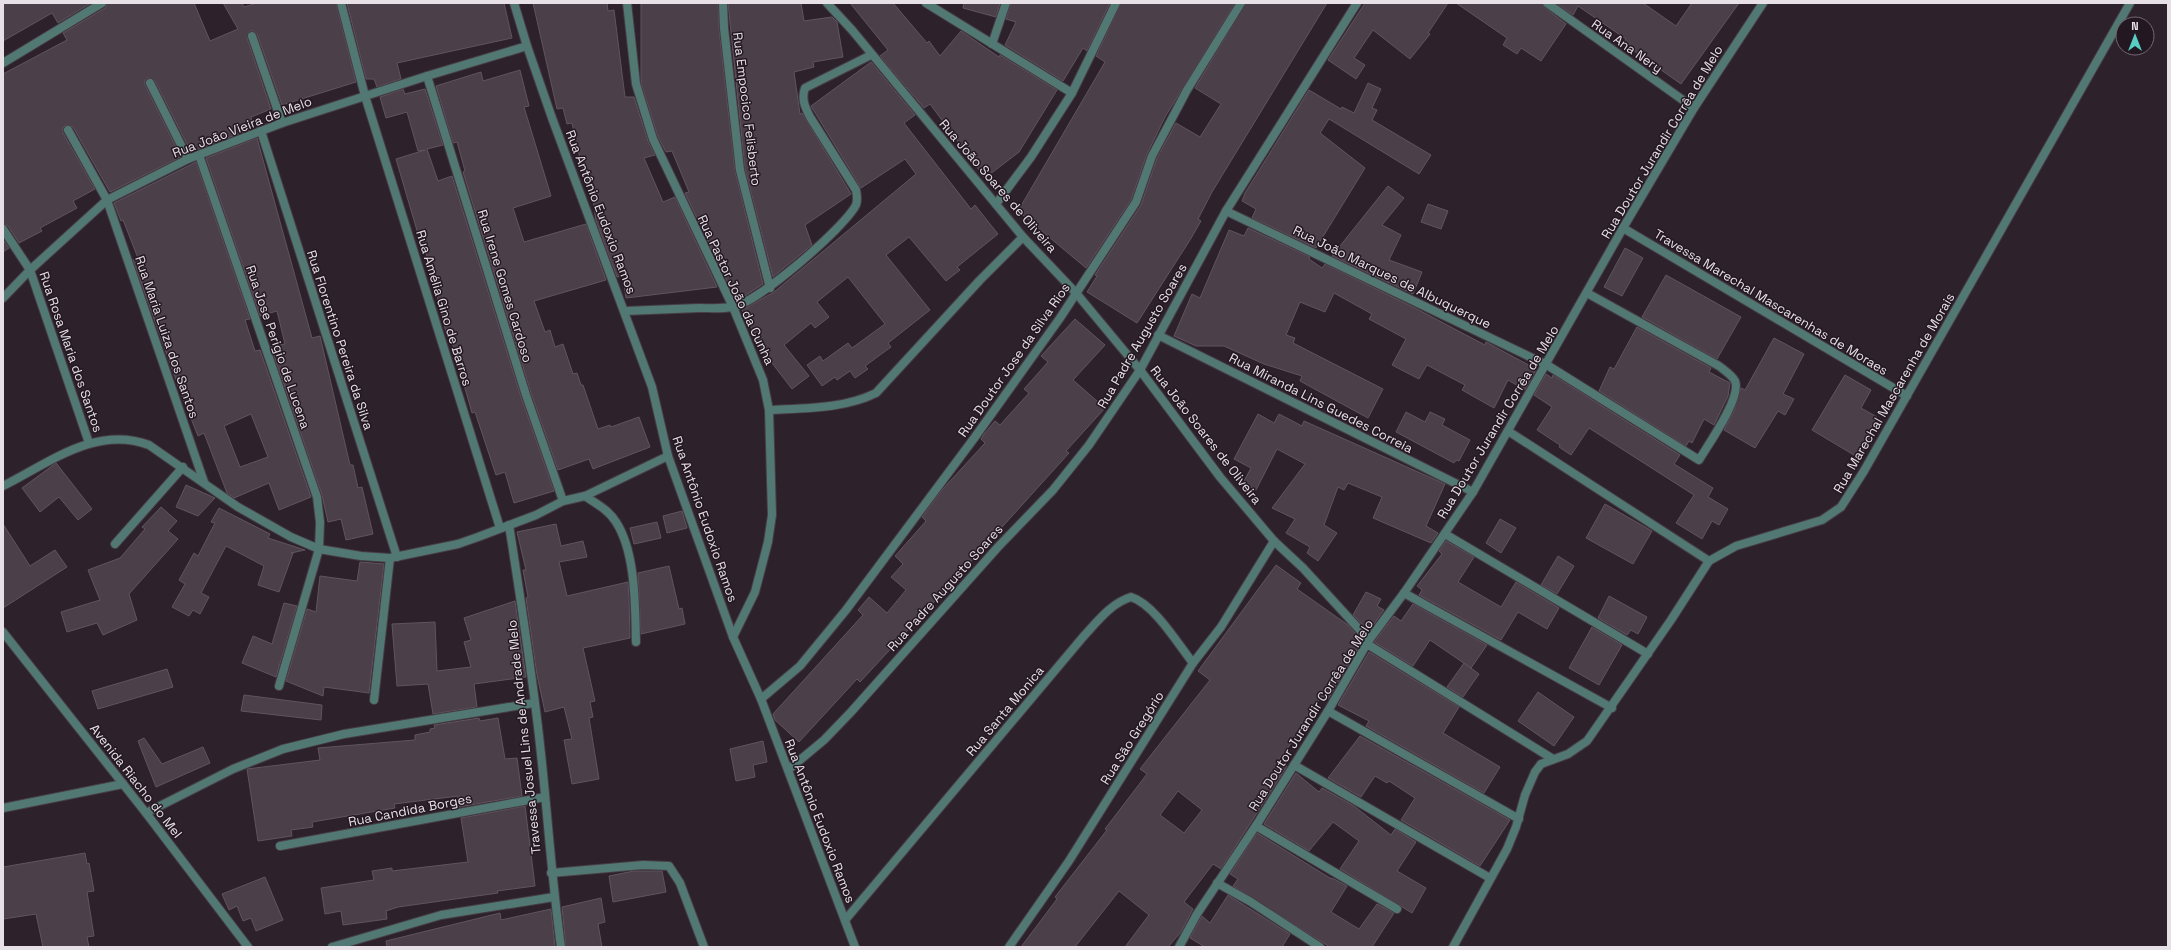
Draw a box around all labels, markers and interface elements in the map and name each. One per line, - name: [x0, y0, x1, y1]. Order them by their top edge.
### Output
- street label: Rua Ana Nery: [1588, 15, 1666, 77]
- north arrow: [2115, 16, 2155, 56]
- text: N: [2131, 19, 2139, 33]
- street label: Rua Empocico Felisberto: [729, 31, 765, 187]
- street label: Rua Doutor Jurandir Corrêa de Melo: [1597, 42, 1727, 242]
- street label: Rua João Vieira de Melo: [170, 93, 314, 161]
- street label: Rua João Soares de Oliveira: [935, 116, 1061, 257]
- street label: Rua Antônio Eudoxio Ramos: [562, 128, 640, 297]
- street label: Rua Irene Gomes Cardoso: [474, 207, 536, 365]
- street label: Rua Pastor João da Cunha: [694, 212, 779, 368]
- street label: Rua João Marques de Albuquerque: [1290, 222, 1494, 332]
- street label: Travessa Marechal Mascarenhas de Moraes: [1651, 225, 1891, 379]
- street label: Rua Amélia Gino de Barros: [412, 228, 476, 388]
- street label: Rua Florentino Pereira da Silva: [303, 248, 377, 433]
- street label: Rua Maria Luiza dos Santos: [131, 253, 203, 421]
- street label: Rua Padre Augusto Soares: [1093, 260, 1191, 412]
- street label: Rua Jose Perigio de Lucena: [242, 263, 314, 432]
- street label: Rua Rosa Maria dos Santos: [35, 269, 107, 435]
- street label: Rua Doutor Jose da Silva Rios: [954, 280, 1074, 440]
- street label: Rua Marechal Mascarenha de Morais: [1829, 290, 1959, 496]
- street label: Rua Doutor Jurandir Corrêa de Melo: [1433, 322, 1563, 522]
- street label: Rua Miranda Lins Guedes Correia: [1226, 349, 1416, 457]
- street label: Rua João Soares de Oliveira: [1147, 362, 1266, 508]
- street label: Rua Antônio Eudoxio Ramos: [669, 434, 741, 604]
- street label: Rua Padre Augusto Soares: [884, 521, 1007, 655]
- street label: Rua Doutor Jurandir Corrêa de Melo: [1245, 616, 1377, 814]
- street label: Travessa Josuel Lins de Andrade Melo: [503, 619, 545, 855]
- street label: Rua Santa Monica: [962, 662, 1048, 760]
- street label: Rua São Gregório: [1096, 688, 1168, 788]
- street label: Avenida Riacho do Mel: [86, 720, 186, 842]
- street label: Rua Antônio Eudoxio Ramos: [781, 737, 859, 906]
- street label: Rua Candida Borges: [347, 790, 473, 830]

